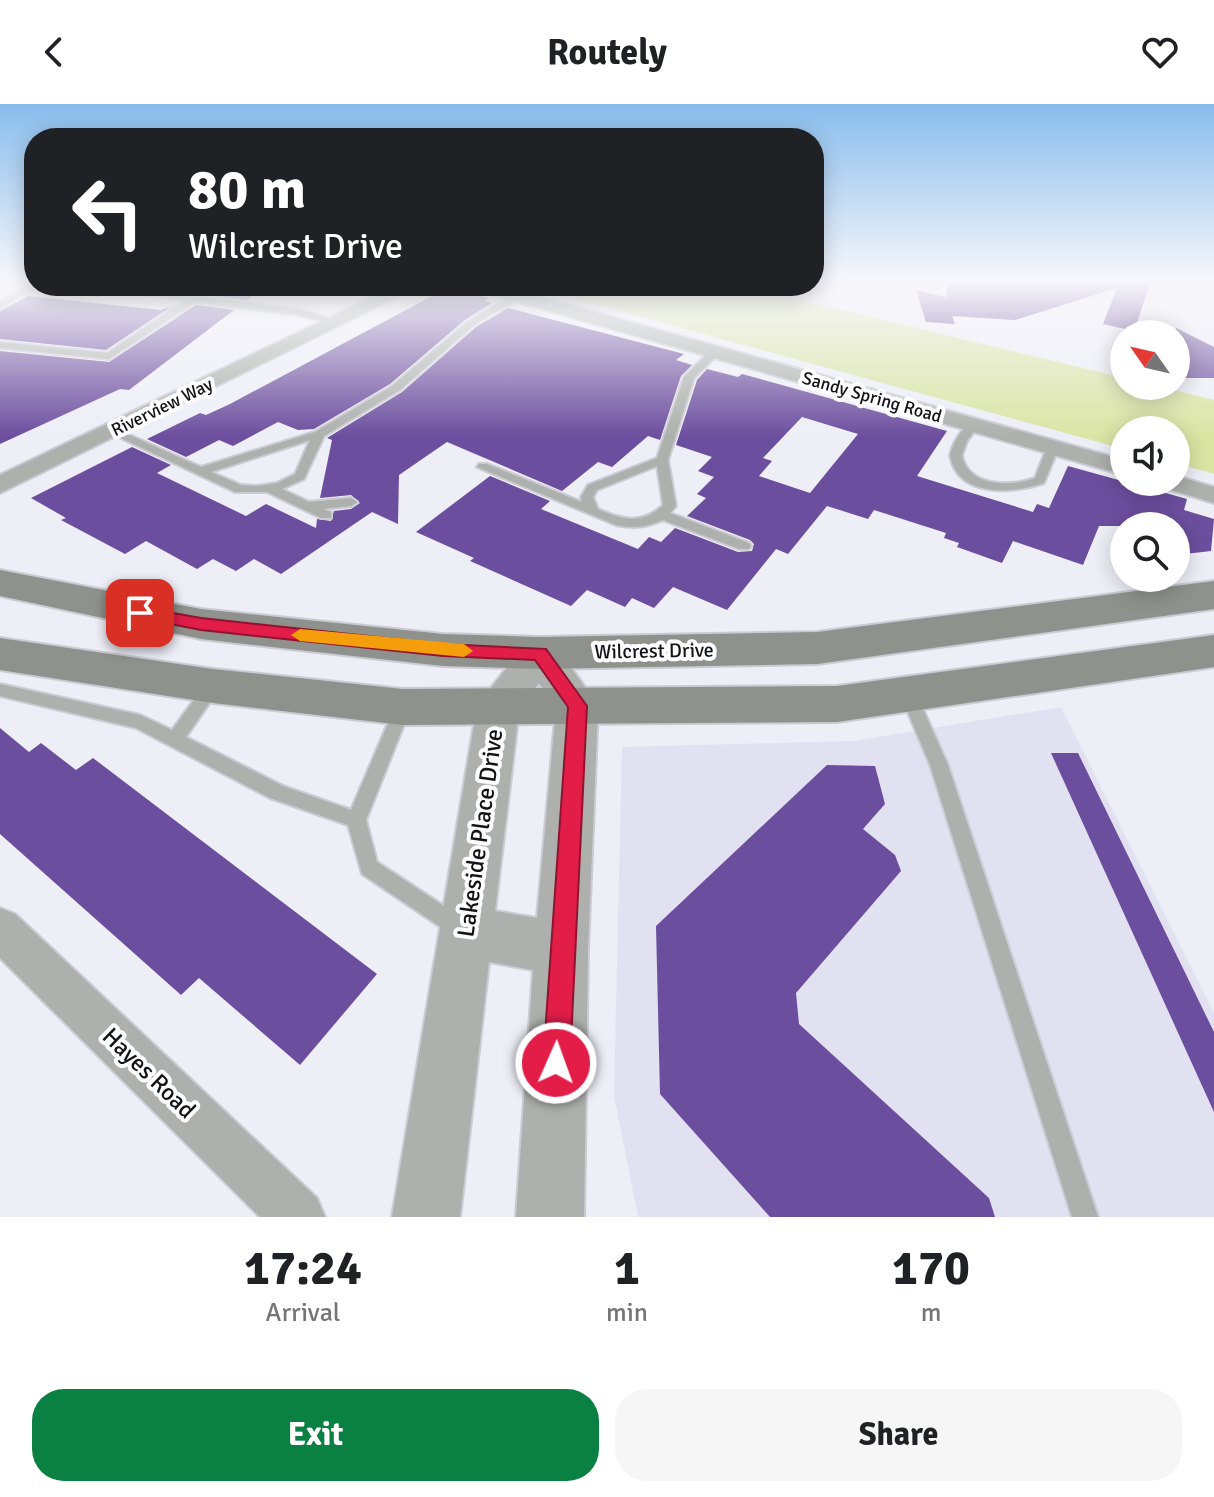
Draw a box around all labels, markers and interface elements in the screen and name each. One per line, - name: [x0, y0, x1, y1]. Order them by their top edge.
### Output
- icon: back: [32, 30, 76, 74]
- text: Routely: [547, 30, 667, 75]
- icon: heart: [1138, 30, 1182, 74]
- text: 80 m: [188, 155, 306, 224]
- icon: left: [56, 160, 160, 264]
- text: Wilcrest Drive: [188, 224, 403, 269]
- north arrow: [1110, 320, 1190, 400]
- map controls: [1110, 320, 1190, 592]
- street label: Sandy Spring Road: [800, 367, 944, 427]
- street label: Riverview Way: [108, 373, 217, 441]
- button: sound: [1110, 416, 1190, 496]
- button: search: [1110, 512, 1190, 592]
- pin: [106, 579, 174, 647]
- icon: arrive: [118, 591, 162, 635]
- street label: Wilcrest Drive: [594, 637, 714, 665]
- street label: Lakeside Place Drive: [451, 727, 509, 939]
- street label: Hayes Road: [96, 1021, 202, 1125]
- position arrow: [514, 1021, 598, 1105]
- text: 17:24: [244, 1239, 362, 1298]
- text: 1: [614, 1239, 640, 1298]
- text: 170: [892, 1239, 970, 1298]
- text: Arrival: [266, 1297, 340, 1329]
- text: min: [606, 1297, 648, 1329]
- text: m: [921, 1297, 941, 1329]
- button: Exit: [32, 1389, 599, 1481]
- button: Share: [615, 1389, 1182, 1481]

